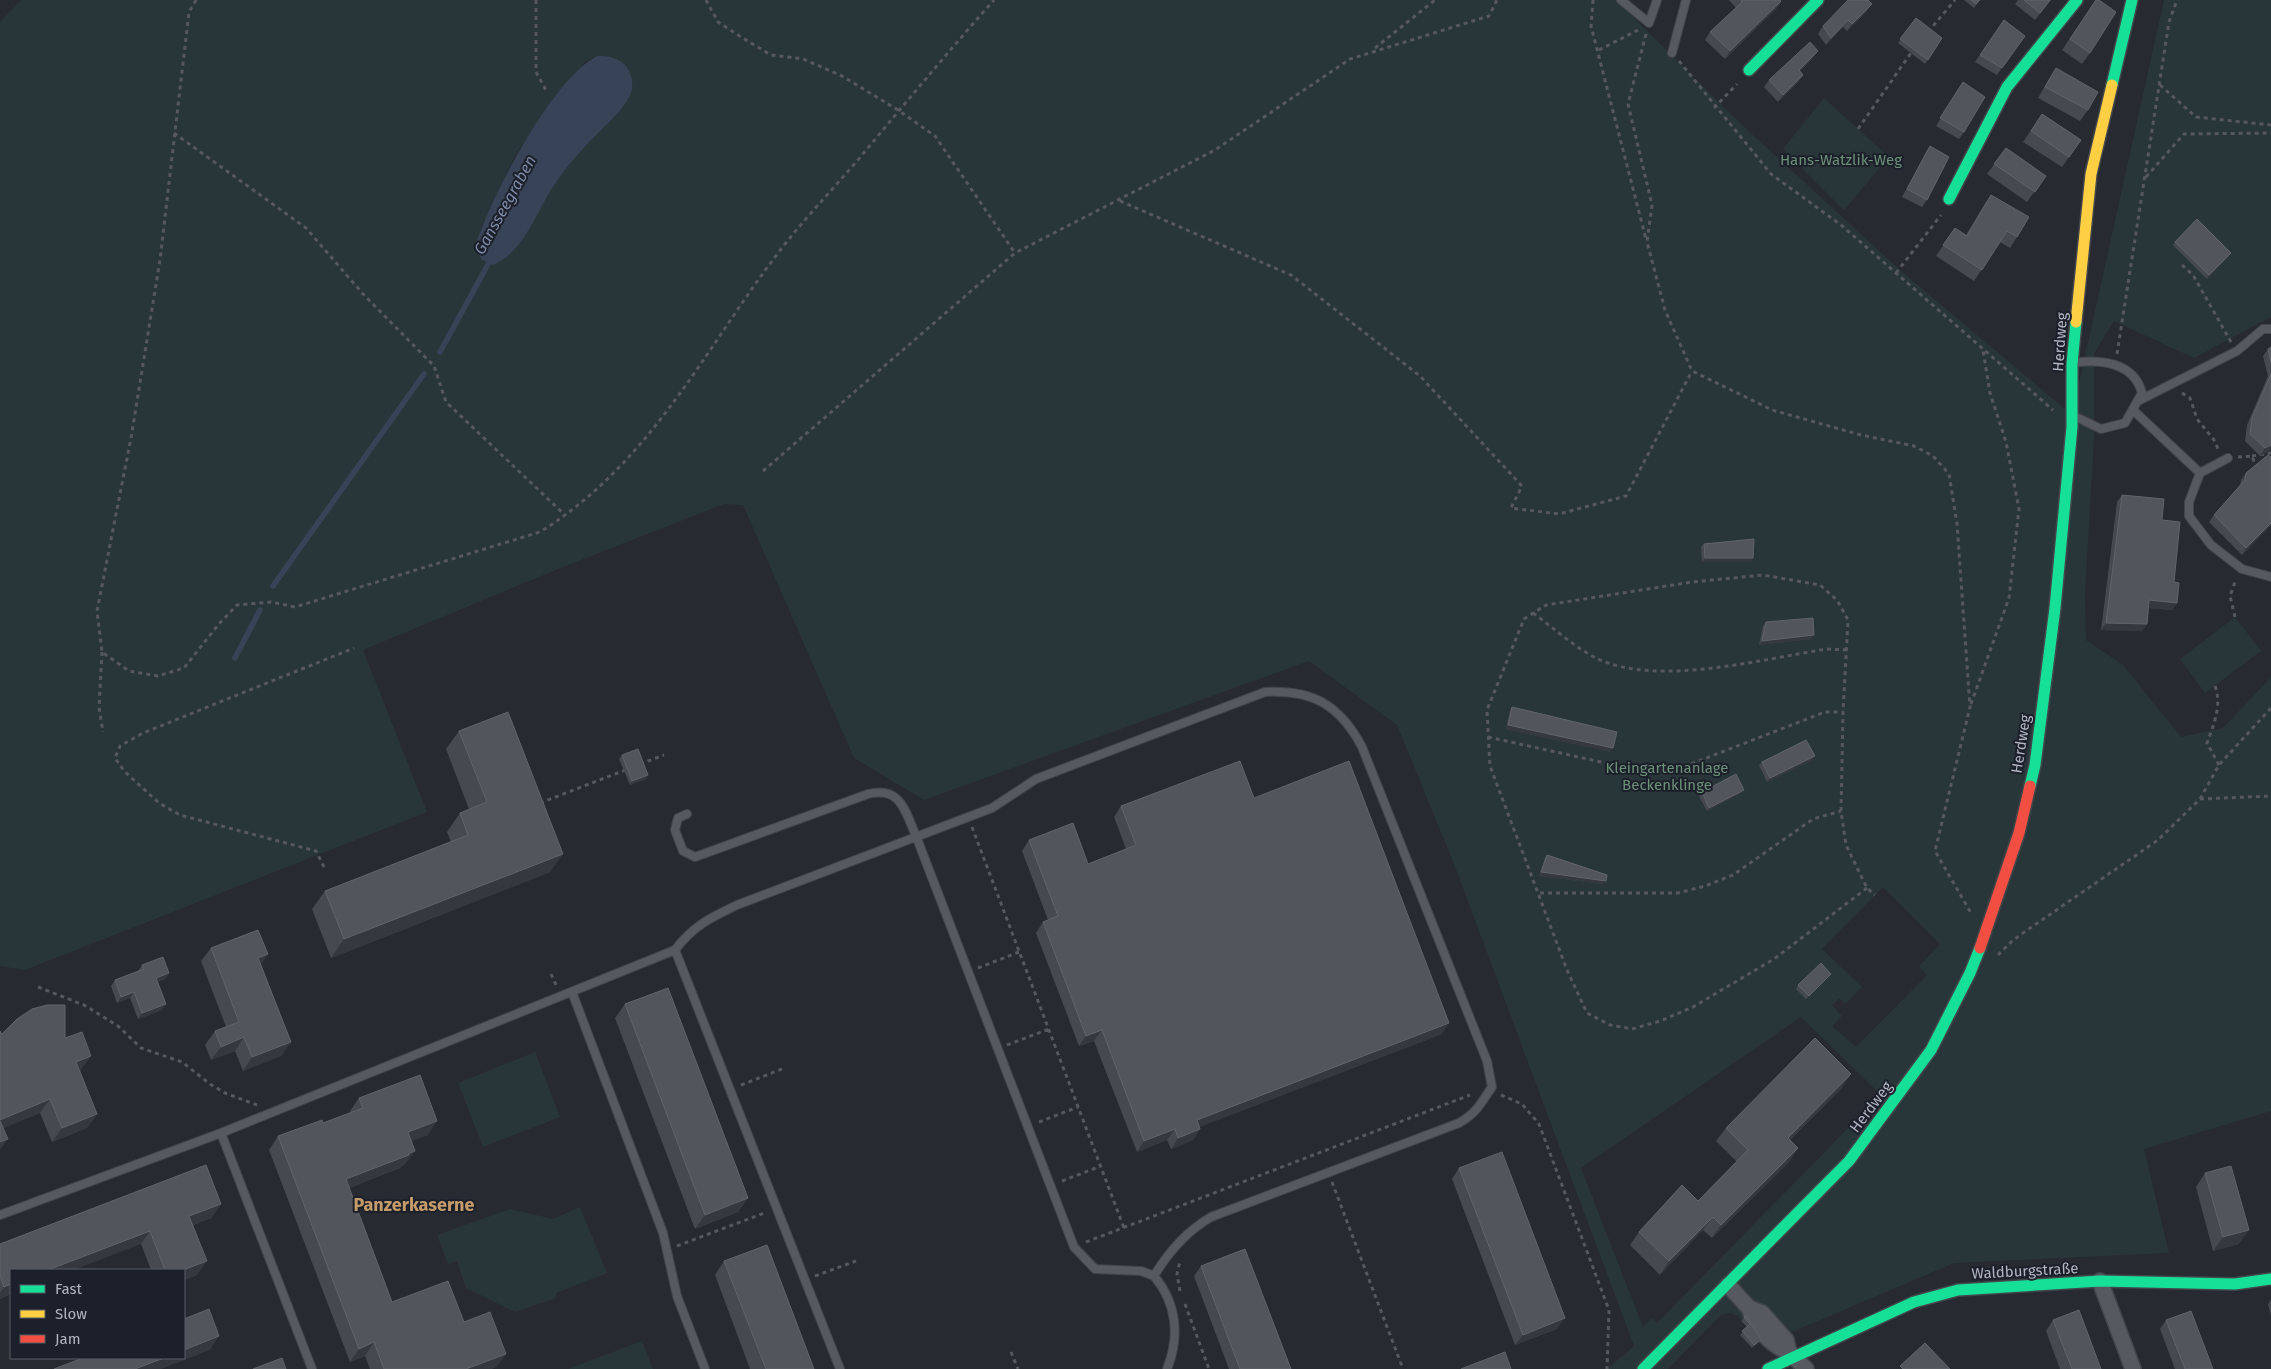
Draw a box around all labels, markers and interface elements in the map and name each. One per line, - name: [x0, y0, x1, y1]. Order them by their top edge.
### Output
- park label: Hans-Watzlik-Weg: [1780, 151, 1902, 169]
- water label: Gansseegraben: [470, 152, 540, 258]
- street label: Herdweg: [2049, 312, 2071, 372]
- street label: Herdweg: [2007, 713, 2035, 775]
- park label: Kleingartenanlage Beckenklinge: [1606, 759, 1729, 794]
- street label: Herdweg: [1846, 1078, 1896, 1136]
- district label: Panzerkaserne: [354, 1194, 475, 1216]
- street label: Waldburgstraße: [1971, 1259, 2079, 1283]
- legend: [10, 1269, 185, 1359]
- text: Fast: [55, 1280, 82, 1298]
- text: Slow: [55, 1305, 87, 1323]
- text: Jam: [55, 1330, 81, 1348]

